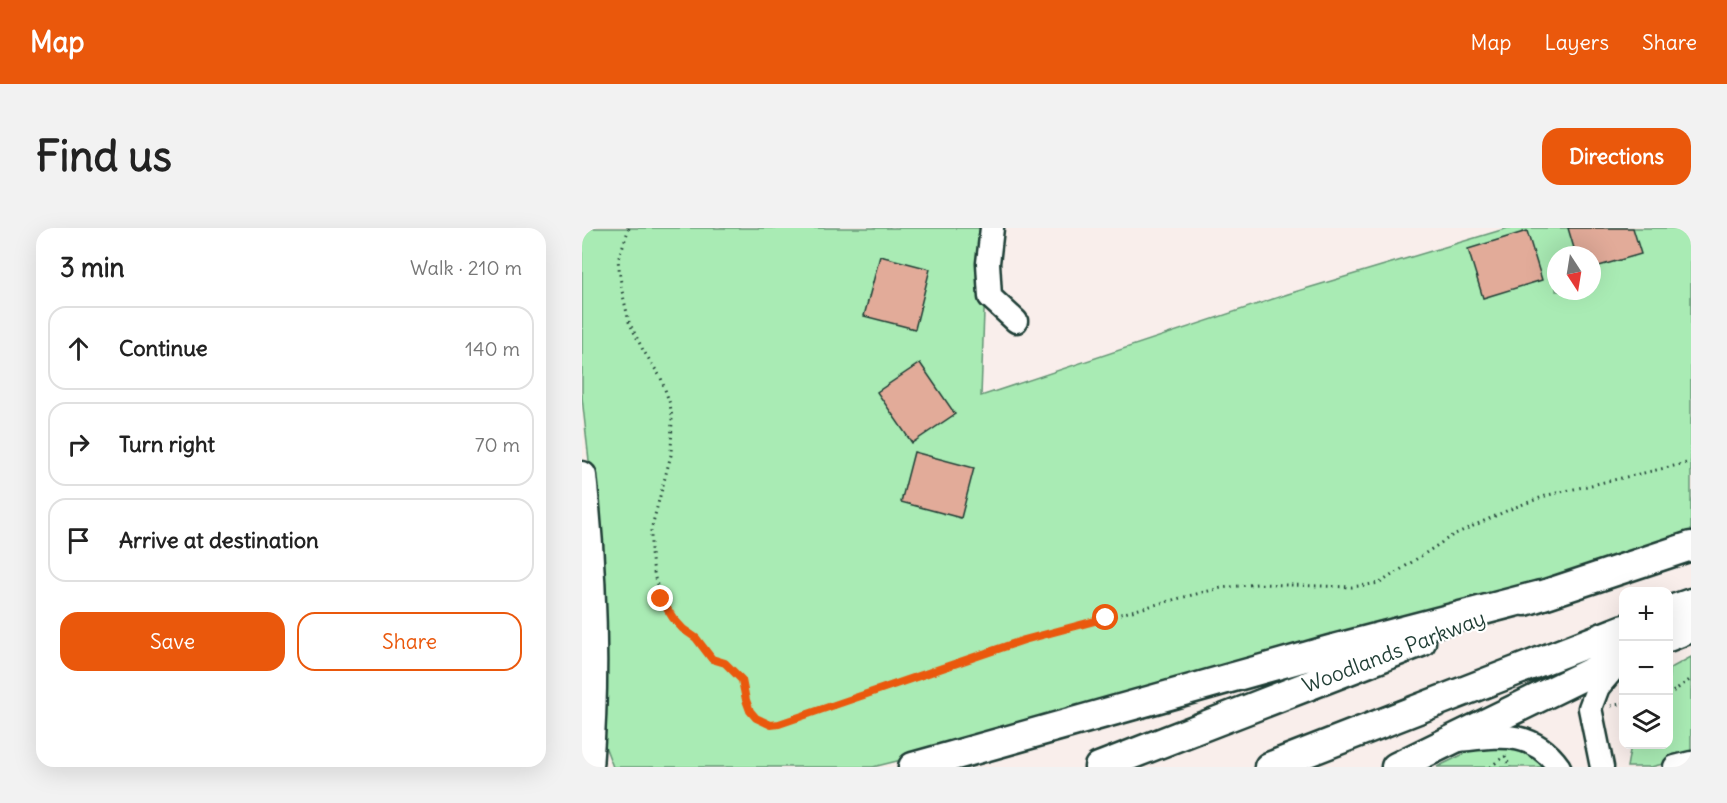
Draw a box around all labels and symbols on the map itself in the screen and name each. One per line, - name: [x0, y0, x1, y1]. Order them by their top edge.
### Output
- north arrow: [1547, 246, 1601, 300]
- route end: [647, 585, 673, 611]
- route start: [1092, 604, 1118, 630]
- street label: Woodlands Parkway: [1299, 604, 1489, 699]

